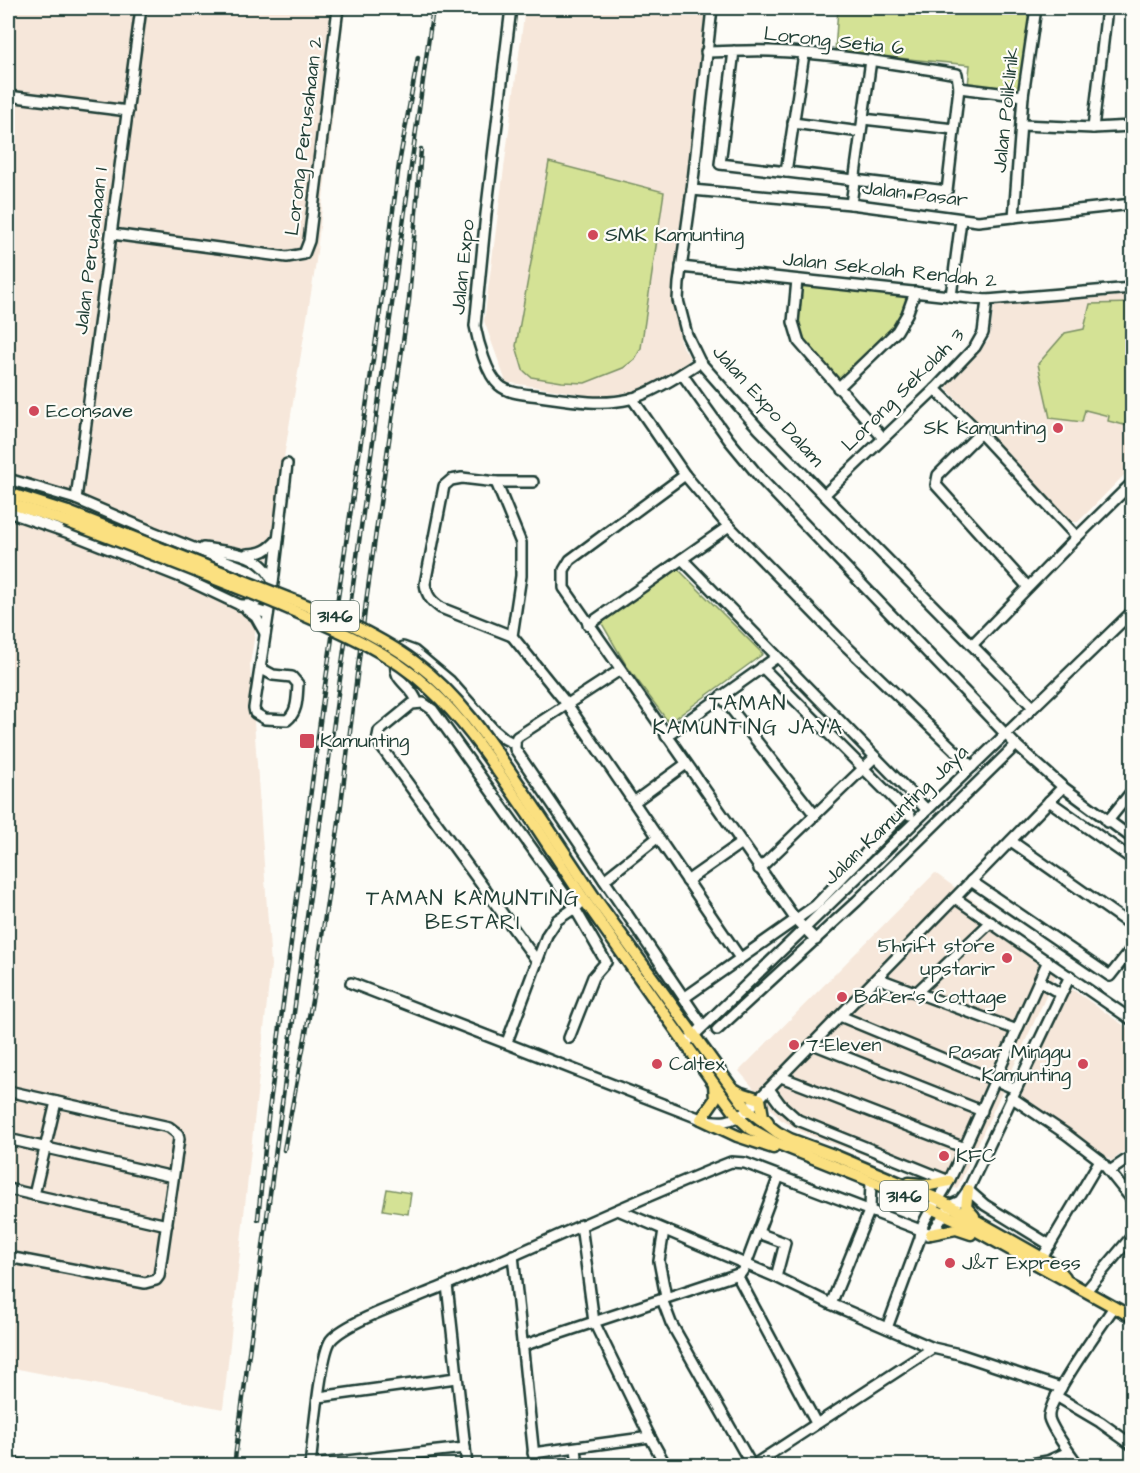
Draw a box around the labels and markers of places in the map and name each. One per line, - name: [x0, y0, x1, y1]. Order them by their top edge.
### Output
- place label: SMK Kamunting: [605, 221, 744, 250]
- marker: SMK Kamunting: [586, 228, 600, 242]
- place label: Econsave: [46, 397, 133, 425]
- marker: Econsave: [27, 404, 41, 418]
- place label: SK Kamunting: [924, 414, 1046, 443]
- marker: SK Kamunting: [1051, 421, 1065, 435]
- place label: Kamunting: [320, 727, 409, 756]
- marker: Kamunting: [298, 732, 316, 750]
- place label: 5hrift store upstarir: [878, 932, 995, 983]
- marker: 5hrift store upstarir: [1000, 951, 1014, 965]
- place label: Baker's Cottage: [854, 983, 1007, 1012]
- marker: Baker's Cottage: [835, 990, 849, 1004]
- place label: 7-Eleven: [806, 1031, 882, 1059]
- marker: 7-Eleven: [787, 1038, 801, 1052]
- place label: Pasar Minggu Kamunting: [948, 1038, 1071, 1090]
- place label: Caltex: [669, 1050, 725, 1078]
- marker: Caltex: [650, 1057, 664, 1071]
- marker: Pasar Minggu Kamunting: [1076, 1057, 1090, 1071]
- place label: KFC: [956, 1142, 996, 1170]
- marker: KFC: [937, 1149, 951, 1163]
- place label: J&T Express: [962, 1249, 1081, 1277]
- marker: J&T Express: [943, 1256, 957, 1270]

